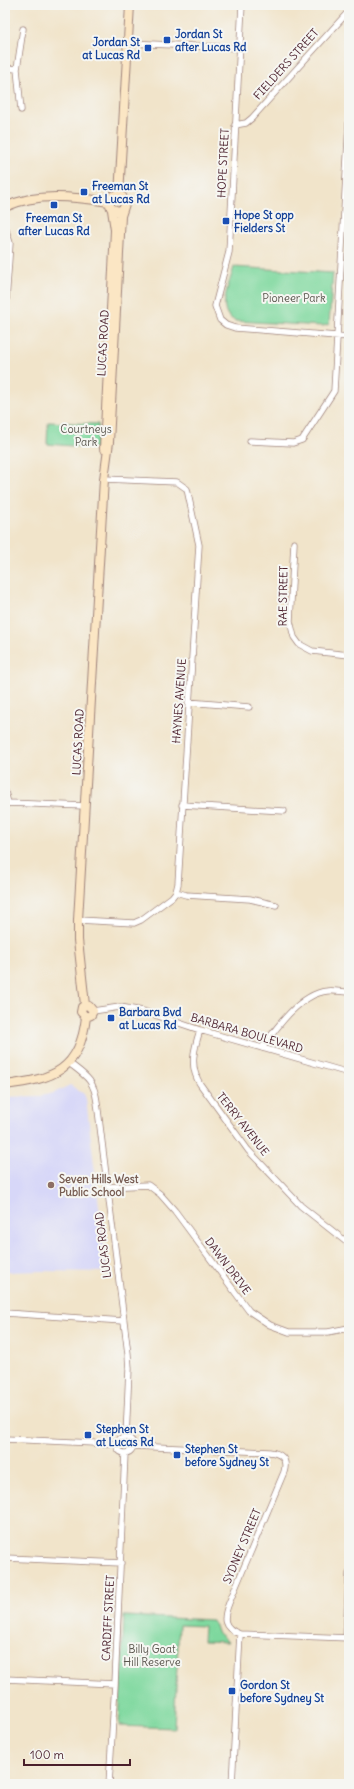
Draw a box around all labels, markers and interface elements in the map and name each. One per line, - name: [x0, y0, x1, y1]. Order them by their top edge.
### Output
- street label: FIELDERS STREET: [250, 25, 322, 102]
- place label: Jordan St after Lucas Rd: [175, 27, 247, 54]
- place label: Jordan St at Lucas Rd: [82, 35, 141, 62]
- marker: Jordan St after Lucas Rd: [162, 35, 172, 45]
- marker: Jordan St at Lucas Rd: [143, 43, 153, 53]
- street label: HOPE STREET: [214, 128, 232, 198]
- place label: Freeman St at Lucas Rd: [92, 179, 150, 206]
- marker: Freeman St at Lucas Rd: [79, 187, 89, 197]
- marker: Freeman St after Lucas Rd: [49, 200, 59, 210]
- place label: Hope St opp Fielders St: [234, 208, 294, 235]
- place label: Freeman St after Lucas Rd: [18, 211, 90, 238]
- marker: Hope St opp Fielders St: [221, 216, 231, 226]
- park label: Pioneer Park: [262, 291, 326, 305]
- street label: LUCAS ROAD: [94, 309, 112, 377]
- park label: Courtneys Park: [60, 422, 112, 449]
- street label: RAE STREET: [275, 565, 291, 626]
- street label: HAYNES AVENUE: [169, 658, 189, 744]
- street label: LUCAS ROAD: [69, 708, 87, 776]
- place label: Barbara Bvd at Lucas Rd: [119, 1005, 182, 1032]
- street label: BARBARA BOULEVARD: [189, 1010, 305, 1056]
- marker: Barbara Bvd at Lucas Rd: [106, 1013, 116, 1023]
- street label: TERRY AVENUE: [214, 1090, 272, 1158]
- place label: Seven Hills West Public School: [59, 1172, 139, 1199]
- marker: Seven Hills West Public School: [46, 1180, 56, 1190]
- street label: LUCAS ROAD: [92, 1211, 114, 1279]
- street label: DAWN DRIVE: [202, 1235, 254, 1297]
- place label: Stephen St at Lucas Rd: [96, 1422, 154, 1449]
- marker: Stephen St at Lucas Rd: [83, 1430, 93, 1440]
- place label: Stephen St before Sydney St: [185, 1442, 269, 1470]
- marker: Stephen St before Sydney St: [172, 1450, 182, 1460]
- street label: SYDNEY STREET: [220, 1506, 264, 1586]
- street label: CARDIFF STREET: [99, 1574, 117, 1661]
- park label: Billy Goat Hill Reserve: [123, 1642, 181, 1669]
- place label: Gordon St before Sydney St: [240, 1678, 324, 1706]
- marker: Gordon St before Sydney St: [227, 1686, 237, 1696]
- scale bar: [24, 1741, 130, 1767]
- text: 100 m: [30, 1747, 64, 1762]

